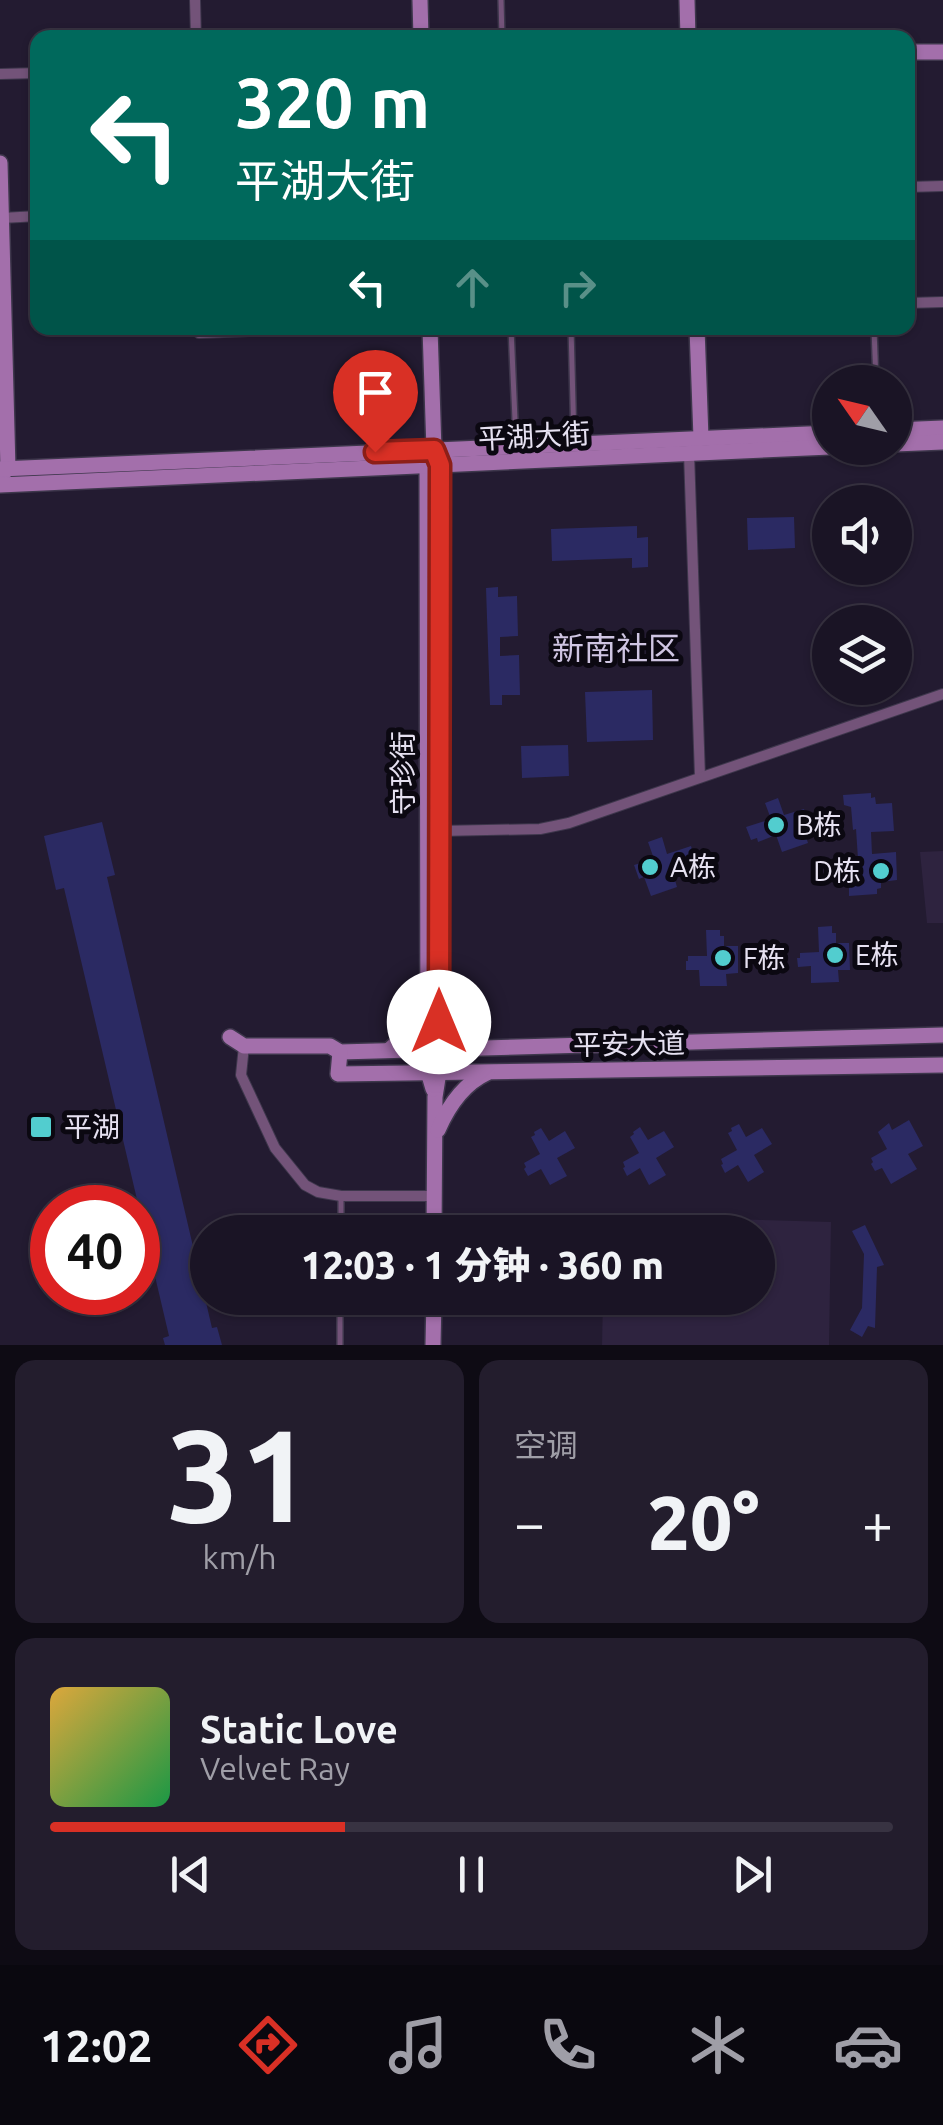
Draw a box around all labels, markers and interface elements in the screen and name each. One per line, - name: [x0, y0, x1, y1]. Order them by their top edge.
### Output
- text: 320 m: [235, 63, 430, 141]
- icon: left: [70, 70, 200, 200]
- text: 平湖大街: [235, 155, 415, 206]
- icon: left: [340, 260, 395, 315]
- icon: ahead: [445, 260, 500, 315]
- icon: right: [550, 260, 605, 315]
- pin: [333, 350, 418, 453]
- icon: arrive: [348, 365, 403, 420]
- north arrow: [812, 365, 912, 465]
- map controls: [812, 365, 912, 705]
- street label: 平湖大街: [477, 417, 591, 454]
- button: sound: [812, 485, 912, 585]
- button: layers: [812, 605, 912, 705]
- district label: 新南社区: [552, 630, 680, 666]
- street label: 守珍街: [387, 731, 418, 815]
- place label: B栋: [796, 809, 842, 840]
- marker: B栋: [765, 814, 787, 836]
- place label: A栋: [670, 851, 716, 882]
- place label: D栋: [813, 855, 861, 886]
- marker: A栋: [639, 856, 661, 878]
- marker: D栋: [870, 860, 892, 882]
- place label: E栋: [855, 939, 899, 970]
- place label: F栋: [743, 942, 786, 973]
- marker: E栋: [824, 944, 846, 966]
- marker: F栋: [712, 947, 734, 969]
- position arrow: [387, 970, 491, 1074]
- street label: 平安大道: [573, 1027, 685, 1060]
- place label: 平湖: [64, 1111, 120, 1142]
- marker: 平湖: [28, 1114, 54, 1140]
- speed limit sign: 40: [30, 1185, 160, 1315]
- text: 12:03 · 1 分钟 · 360 m: [301, 1244, 664, 1286]
- text: 31: [166, 1401, 313, 1547]
- text: 空调: [514, 1427, 578, 1463]
- text: 20°: [648, 1480, 759, 1564]
- text: −: [514, 1492, 545, 1553]
- text: +: [862, 1492, 893, 1553]
- text: km/h: [203, 1539, 276, 1575]
- text: Static Love: [200, 1708, 398, 1750]
- text: Velvet Ray: [200, 1750, 350, 1786]
- icon: previous: [163, 1847, 218, 1902]
- icon: pause: [444, 1847, 499, 1902]
- icon: next: [725, 1847, 780, 1902]
- icon: directions: [233, 2010, 303, 2080]
- icon: music: [383, 2010, 453, 2080]
- icon: phone: [533, 2010, 603, 2080]
- icon: climate: [683, 2010, 753, 2080]
- icon: car: [833, 2010, 903, 2080]
- text: 12:02: [40, 2020, 153, 2071]

